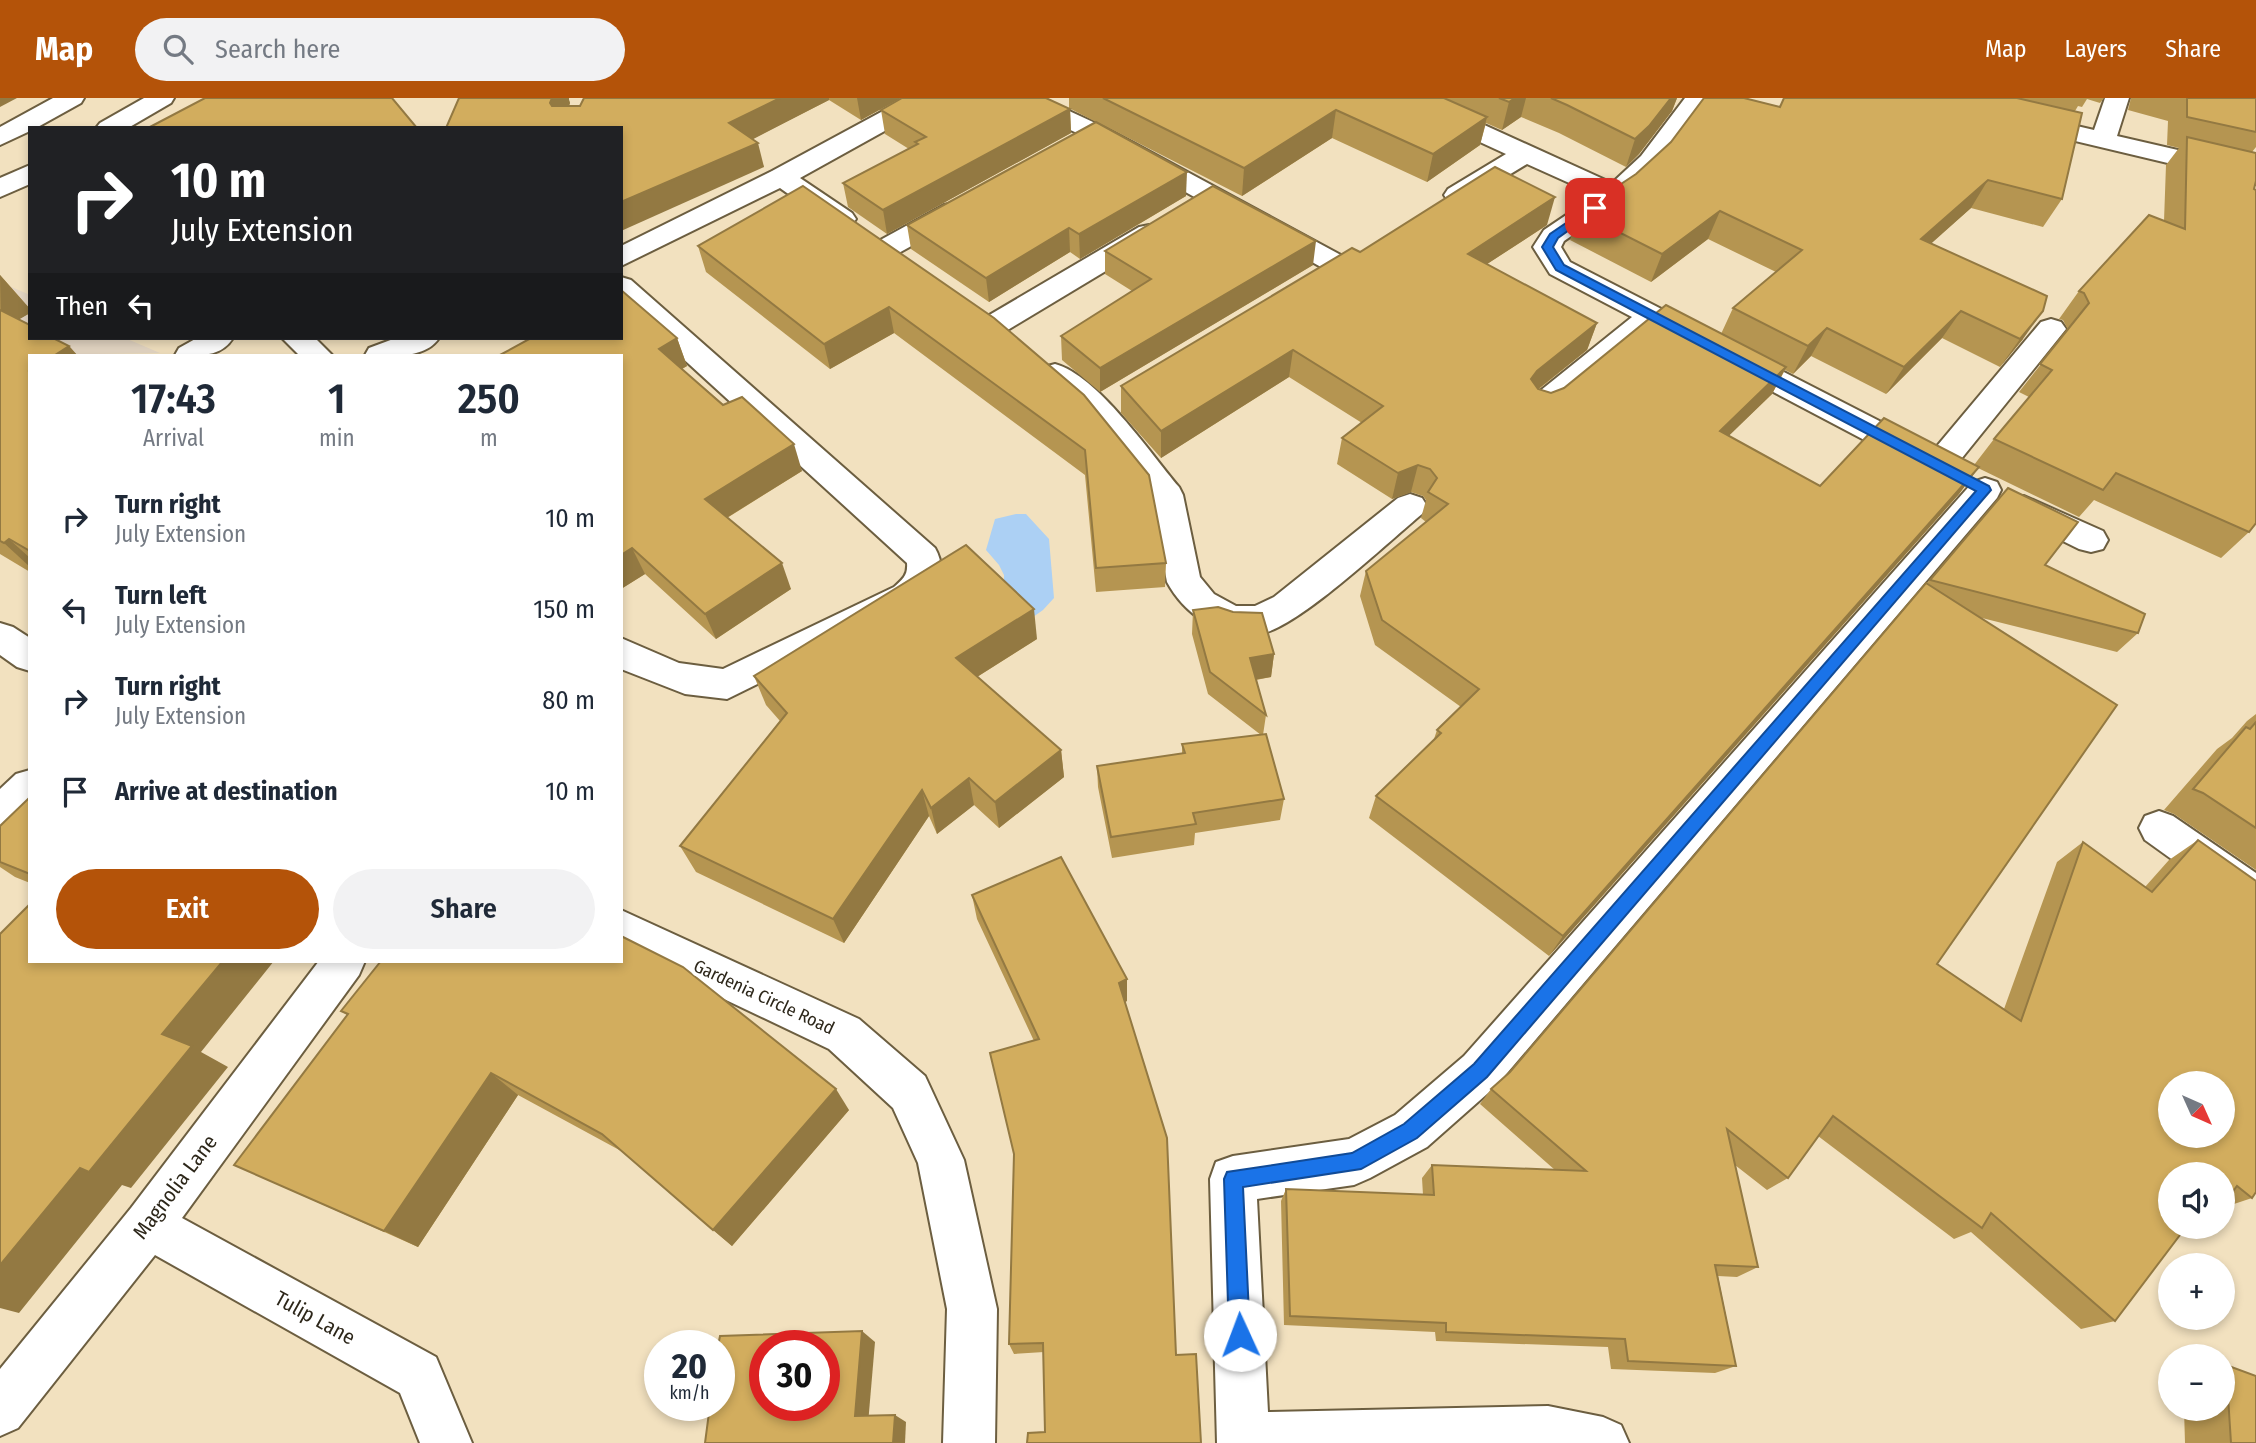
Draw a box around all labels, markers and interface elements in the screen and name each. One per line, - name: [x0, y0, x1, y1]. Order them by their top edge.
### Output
- search box: [135, 18, 625, 81]
- text: Map: [35, 29, 93, 69]
- icon: search: [159, 30, 197, 68]
- text: Search here: [215, 34, 340, 65]
- text: Map: [1985, 35, 2027, 63]
- text: Layers: [2065, 35, 2127, 63]
- text: Share: [2165, 35, 2221, 63]
- text: 10 m: [171, 151, 266, 210]
- icon: right: [56, 154, 147, 245]
- pin: [1565, 178, 1625, 238]
- icon: arrive: [1576, 189, 1614, 227]
- text: July Extension: [171, 211, 354, 249]
- icon: left: [122, 287, 160, 325]
- text: Then: [56, 291, 108, 322]
- text: 17:43: [131, 374, 216, 424]
- text: 1: [328, 374, 346, 424]
- text: 250: [458, 374, 520, 424]
- text: Arrival: [143, 424, 204, 452]
- text: min: [319, 424, 355, 452]
- text: m: [480, 424, 498, 452]
- text: Turn right: [115, 489, 221, 520]
- icon: right: [56, 500, 94, 538]
- text: 10 m: [545, 503, 595, 534]
- text: July Extension: [115, 520, 246, 548]
- text: Turn left: [115, 580, 207, 611]
- icon: left: [56, 591, 94, 629]
- text: 150 m: [533, 594, 595, 625]
- text: July Extension: [115, 611, 246, 639]
- text: Turn right: [115, 671, 221, 702]
- icon: right: [56, 682, 94, 720]
- text: 80 m: [542, 685, 595, 716]
- text: July Extension: [115, 702, 246, 730]
- icon: arrive: [56, 773, 94, 811]
- text: Arrive at destination: [115, 776, 338, 807]
- text: 10 m: [545, 776, 595, 807]
- button: Exit: [56, 869, 319, 949]
- button: Share: [333, 869, 595, 949]
- street label: Gardenia Circle Road: [690, 955, 838, 1039]
- north arrow: [2158, 1071, 2235, 1148]
- map controls: [2158, 1071, 2235, 1421]
- street label: Magnolia Lane: [127, 1130, 223, 1244]
- button: sound: [2158, 1162, 2235, 1239]
- button: +: [2158, 1253, 2235, 1330]
- street label: Tulip Lane: [270, 1285, 360, 1351]
- position arrow: [1203, 1298, 1277, 1372]
- speed limit sign: 30: [749, 1330, 840, 1421]
- button: −: [2158, 1344, 2235, 1421]
- text: 20: [672, 1345, 707, 1387]
- text: km/h: [669, 1382, 710, 1404]

